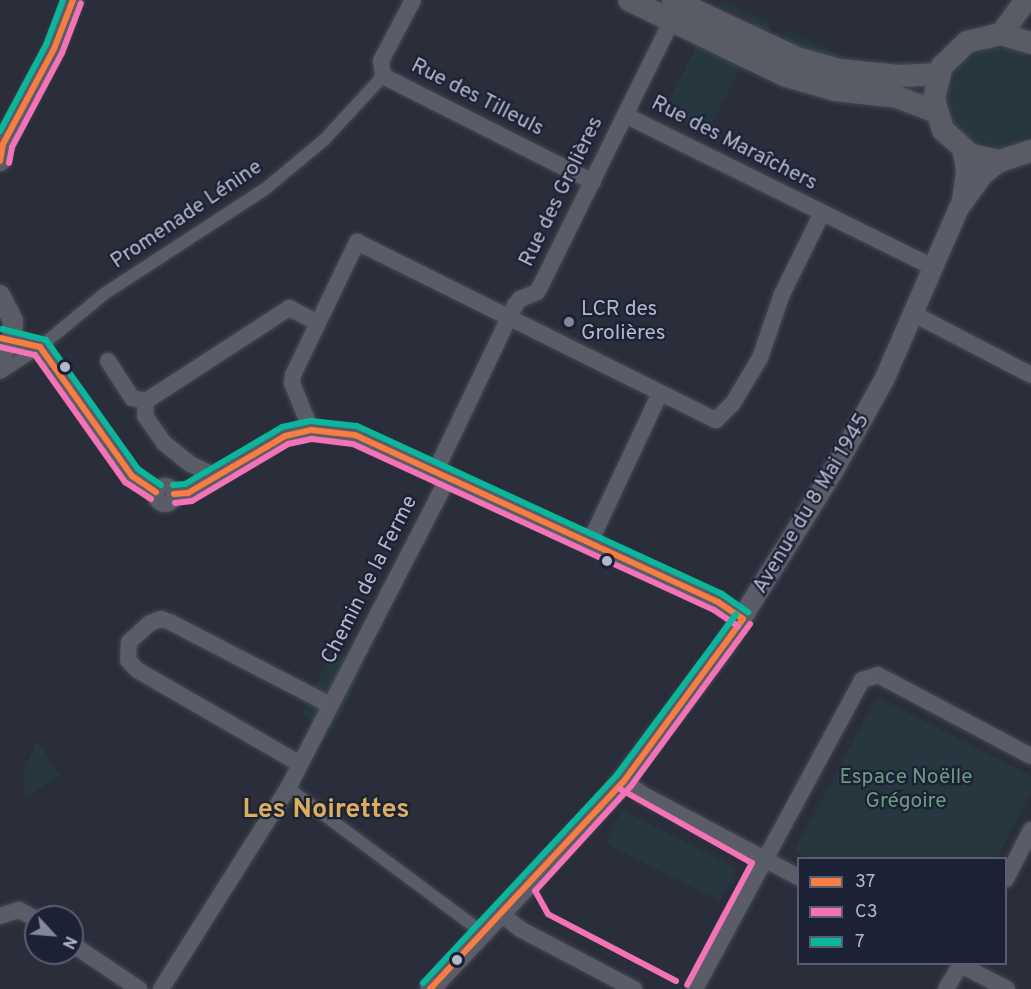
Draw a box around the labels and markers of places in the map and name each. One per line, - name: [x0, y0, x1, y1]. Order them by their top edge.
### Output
- place label: LCR des Grolières: [581, 297, 666, 347]
- marker: LCR des Grolières: [562, 315, 576, 329]
- unlabelled marker: [59, 361, 71, 373]
- unlabelled marker: [601, 555, 613, 567]
- unlabelled marker: [451, 954, 463, 966]

